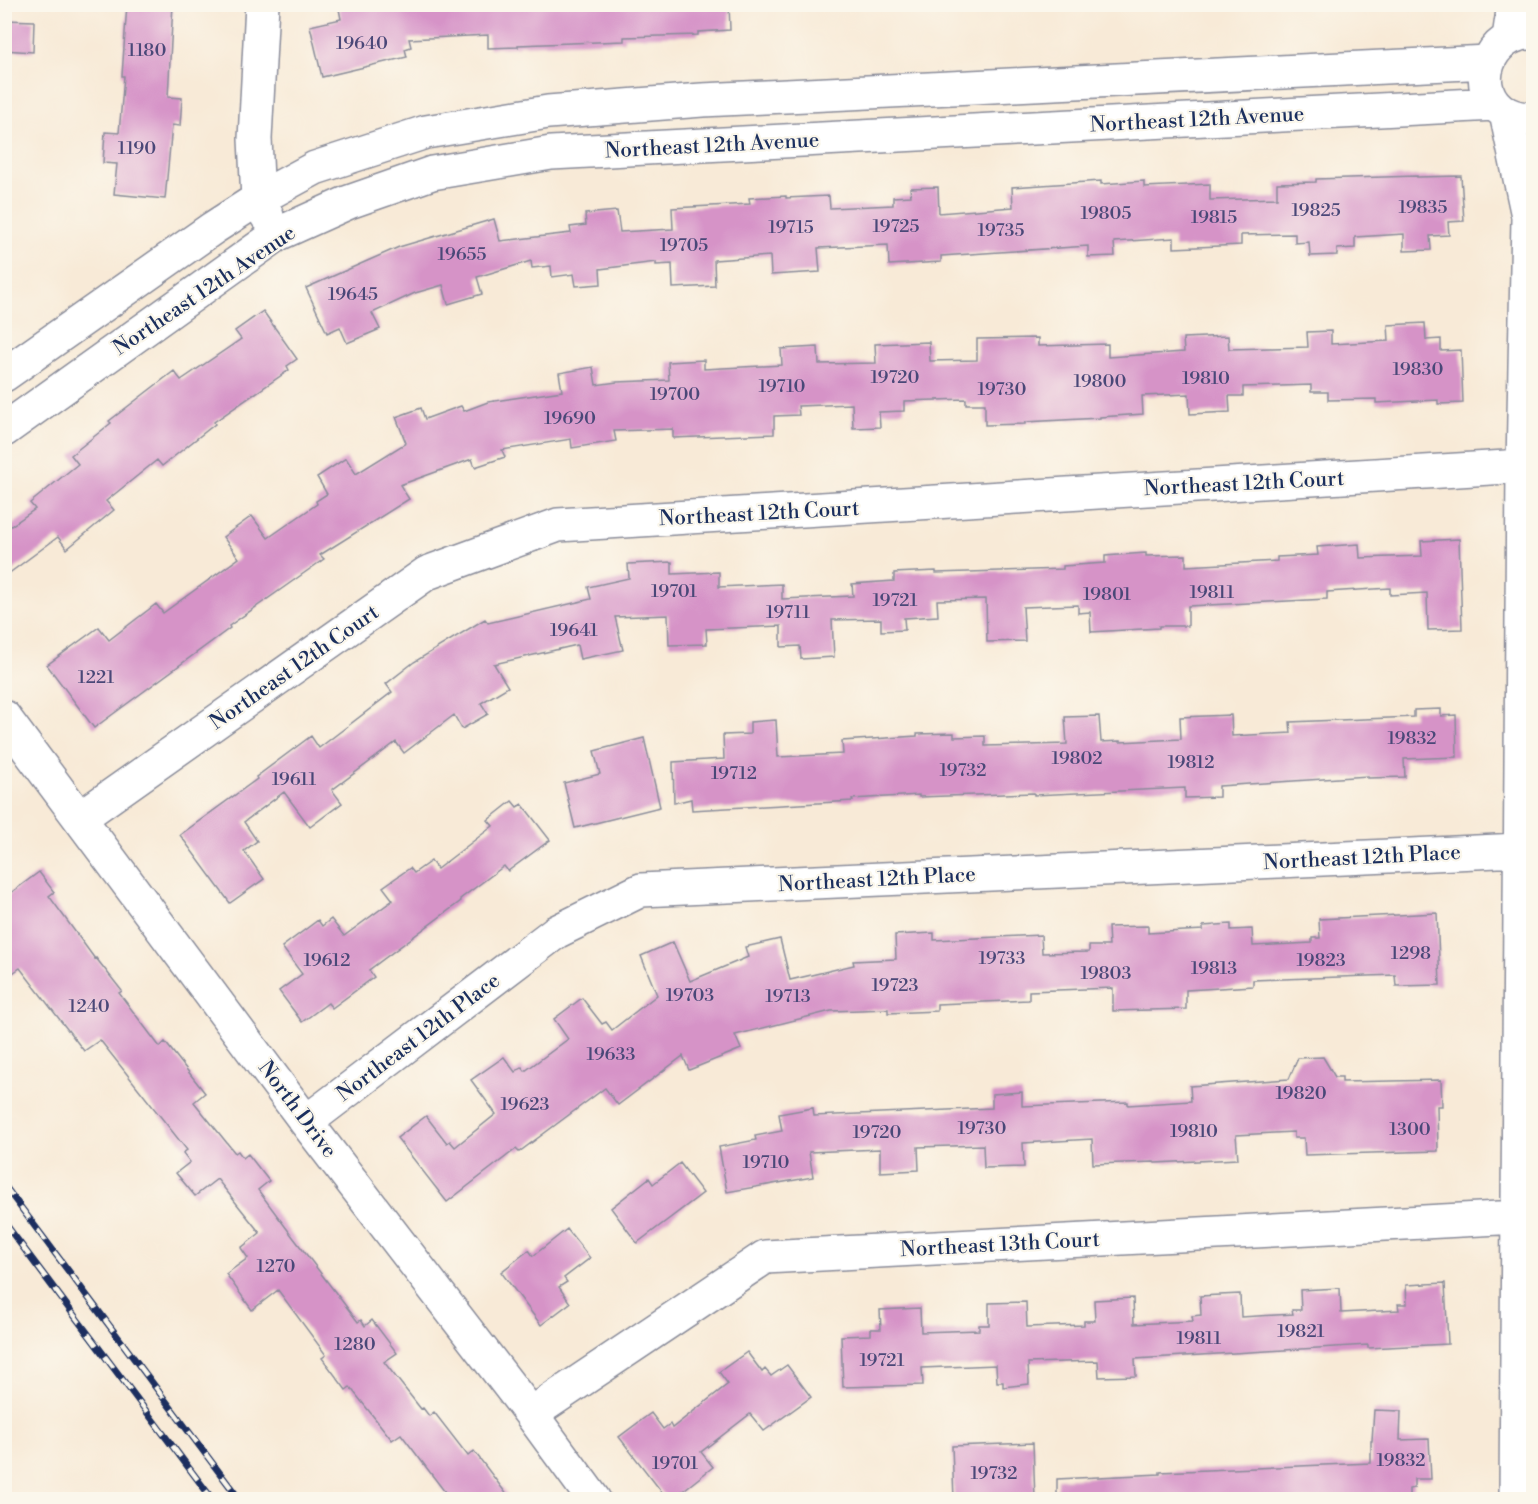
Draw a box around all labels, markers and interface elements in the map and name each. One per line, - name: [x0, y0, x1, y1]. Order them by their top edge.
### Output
- house number: 19640: [336, 32, 388, 55]
- house number: 1180: [128, 39, 166, 62]
- street label: Northeast 12th Avenue: [1089, 101, 1305, 139]
- street label: Northeast 12th Avenue: [604, 127, 820, 165]
- house number: 1190: [118, 137, 156, 160]
- house number: 19835: [1399, 196, 1448, 219]
- house number: 19825: [1291, 199, 1341, 222]
- house number: 19805: [1081, 202, 1132, 225]
- house number: 19815: [1191, 206, 1237, 229]
- house number: 19725: [872, 215, 920, 238]
- house number: 19715: [768, 216, 814, 239]
- house number: 19735: [978, 219, 1024, 242]
- street label: Northeast 12th Avenue: [108, 220, 301, 362]
- house number: 19705: [660, 234, 708, 257]
- house number: 19655: [438, 243, 486, 266]
- house number: 19645: [328, 283, 378, 306]
- house number: 19830: [1393, 358, 1444, 381]
- house number: 19720: [870, 366, 920, 389]
- house number: 19810: [1182, 367, 1230, 390]
- house number: 19800: [1074, 370, 1127, 393]
- house number: 19710: [759, 375, 805, 398]
- house number: 19730: [978, 378, 1026, 401]
- house number: 19700: [650, 383, 700, 406]
- house number: 19690: [544, 407, 596, 430]
- street label: Northeast 12th Court: [1143, 466, 1345, 502]
- street label: Northeast 12th Court: [658, 496, 860, 532]
- house number: 19701: [651, 580, 697, 603]
- house number: 19811: [1190, 581, 1235, 604]
- house number: 19801: [1083, 583, 1131, 606]
- house number: 19721: [872, 589, 918, 612]
- street label: Northeast 12th Court: [205, 599, 385, 736]
- house number: 19711: [766, 601, 810, 624]
- house number: 19641: [550, 619, 598, 642]
- house number: 1221: [78, 666, 115, 689]
- house number: 19832: [1387, 727, 1437, 750]
- house number: 19802: [1052, 747, 1102, 770]
- house number: 19812: [1167, 751, 1215, 774]
- house number: 19732: [939, 759, 987, 782]
- house number: 19712: [711, 762, 757, 785]
- house number: 19611: [272, 768, 316, 791]
- street label: Northeast 12th Place: [1263, 840, 1461, 876]
- street label: Northeast 12th Place: [778, 862, 976, 898]
- house number: 1298: [1391, 942, 1431, 965]
- house number: 19733: [979, 947, 1025, 970]
- house number: 19612: [304, 949, 350, 972]
- house number: 19823: [1296, 949, 1346, 972]
- house number: 19813: [1191, 957, 1237, 980]
- house number: 19803: [1081, 962, 1132, 985]
- street label: Northeast 12th Place: [332, 968, 505, 1108]
- house number: 19723: [871, 974, 919, 997]
- house number: 19703: [666, 984, 714, 1007]
- house number: 19713: [765, 985, 811, 1008]
- house number: 1240: [68, 995, 110, 1018]
- house number: 19633: [587, 1043, 635, 1066]
- street label: North Drive: [252, 1056, 342, 1163]
- house number: 19820: [1275, 1082, 1327, 1105]
- house number: 19623: [500, 1093, 550, 1116]
- house number: 19730: [958, 1117, 1006, 1140]
- house number: 1300: [1389, 1118, 1431, 1141]
- house number: 19810: [1170, 1120, 1218, 1143]
- house number: 19720: [852, 1121, 902, 1144]
- house number: 19710: [743, 1151, 789, 1174]
- street label: Northeast 13th Court: [900, 1227, 1101, 1263]
- house number: 1270: [257, 1255, 296, 1278]
- house number: 19821: [1277, 1320, 1325, 1343]
- house number: 19811: [1177, 1327, 1222, 1350]
- house number: 1280: [334, 1333, 376, 1356]
- house number: 19721: [859, 1349, 905, 1372]
- house number: 19832: [1376, 1449, 1426, 1472]
- house number: 19701: [652, 1452, 698, 1475]
- house number: 19732: [970, 1462, 1018, 1485]

